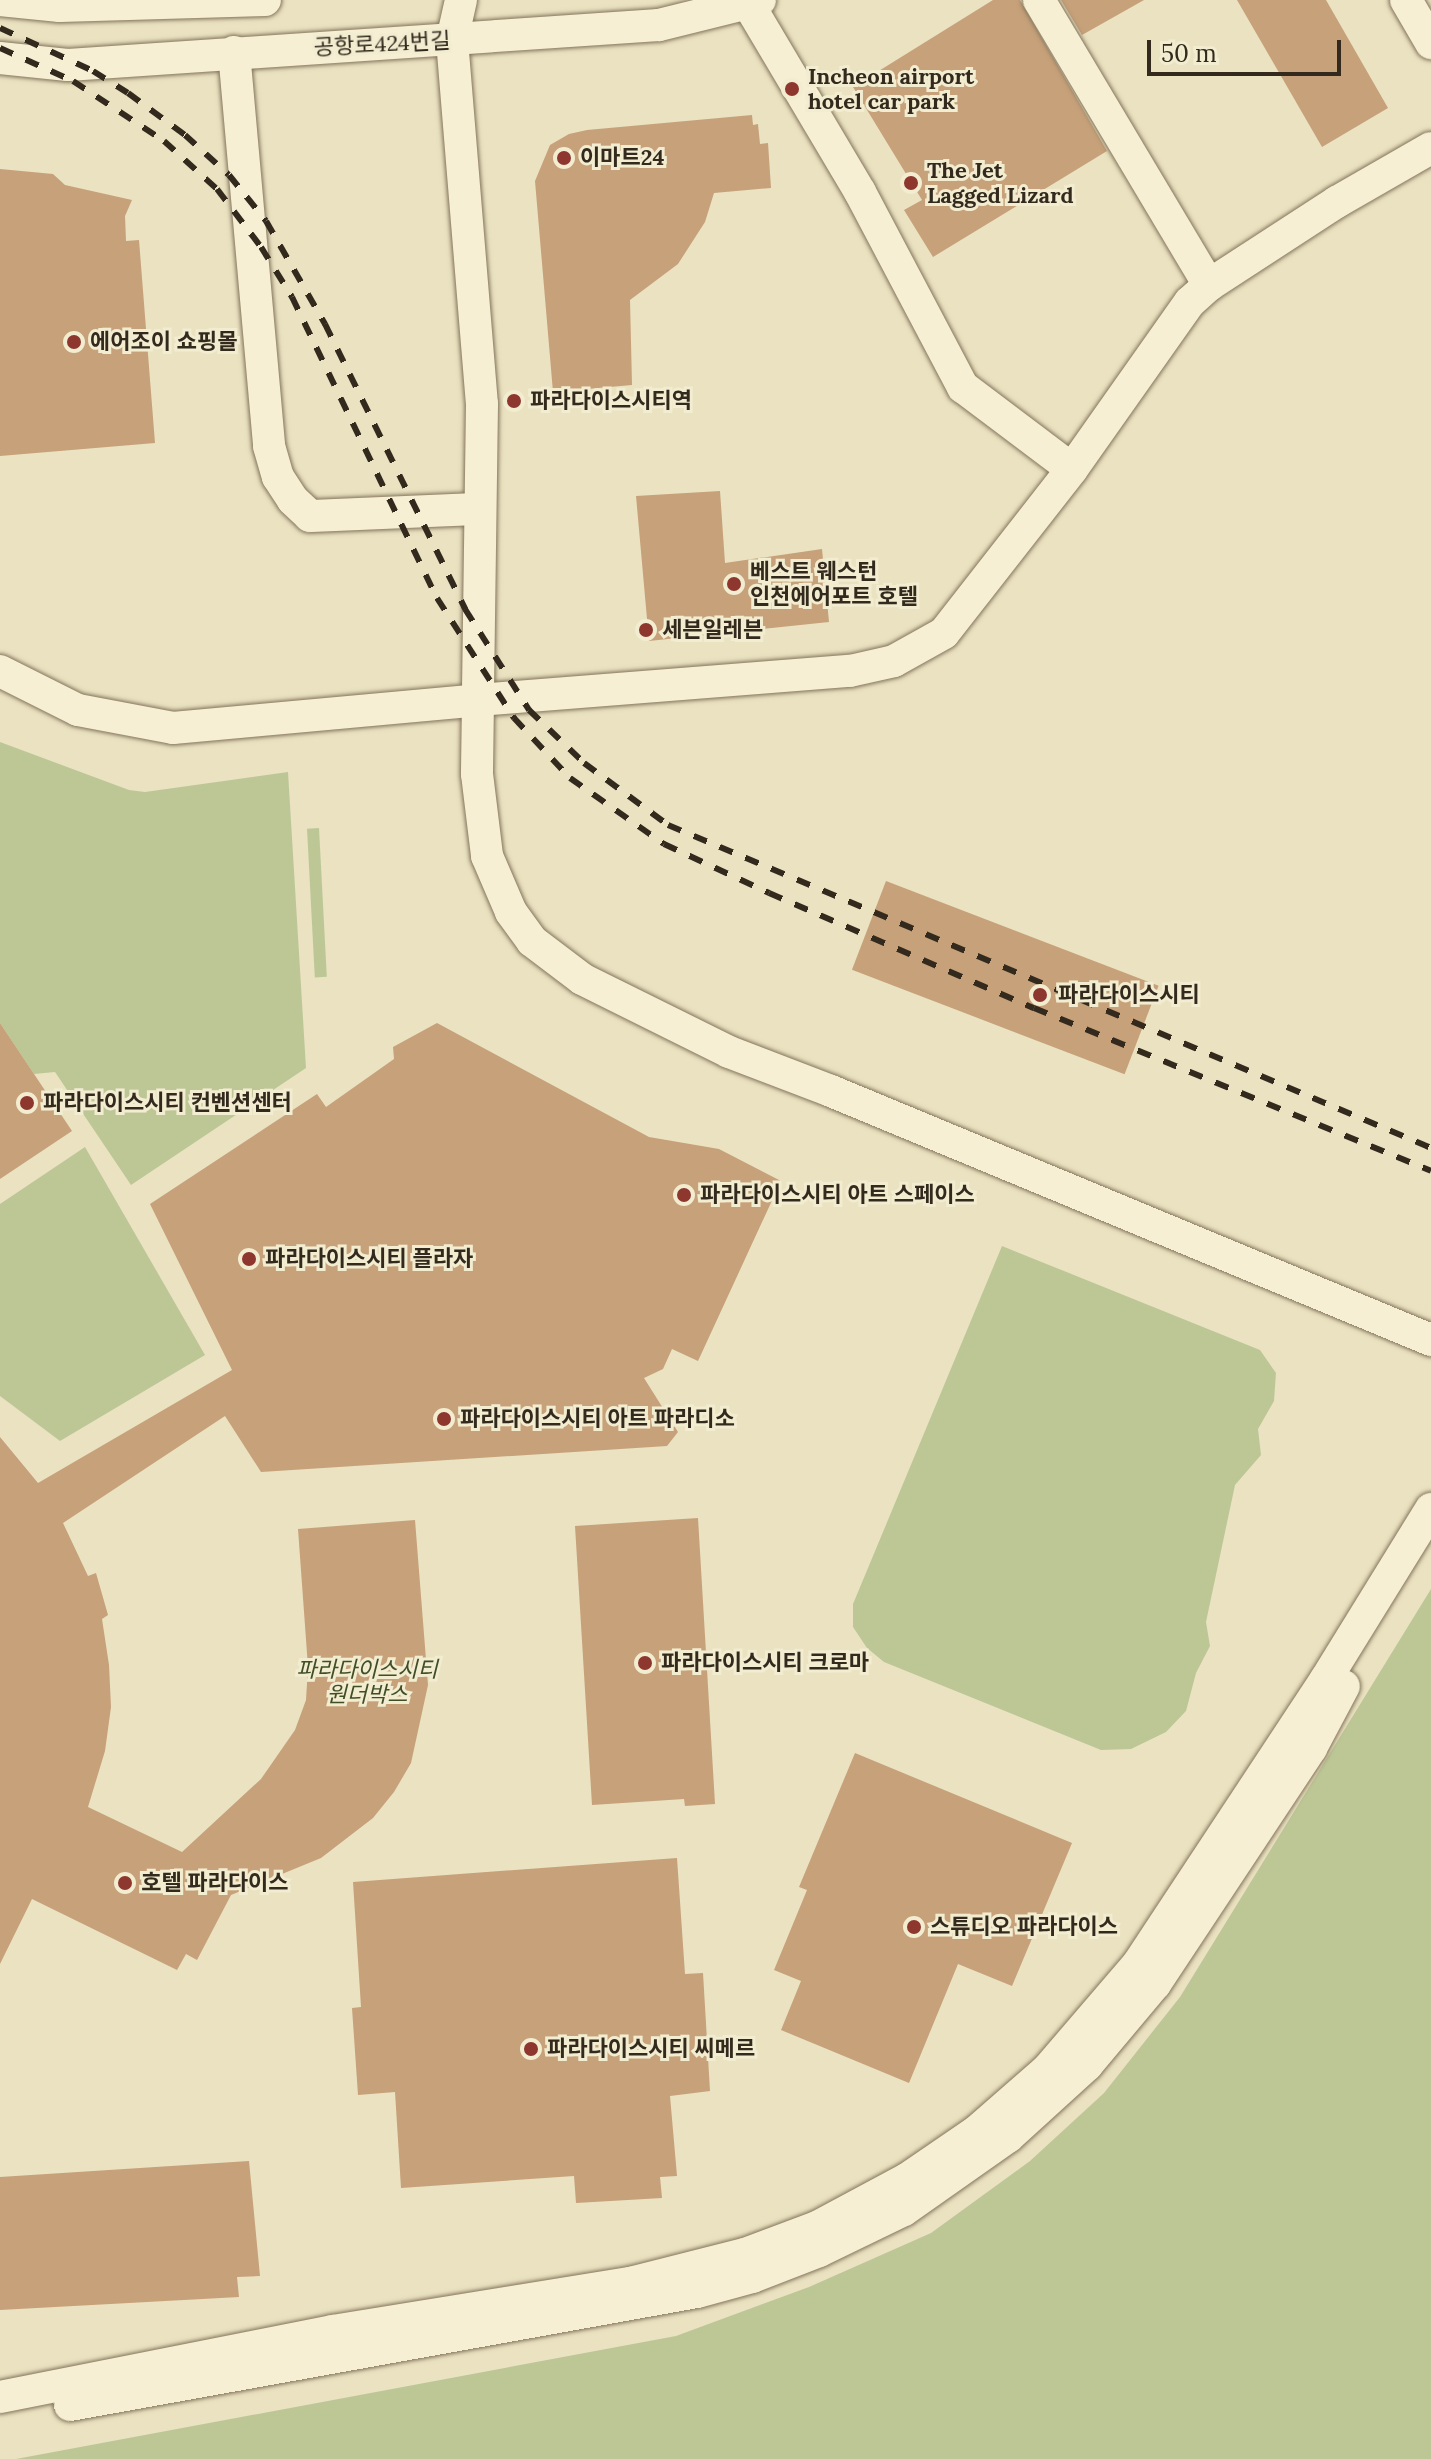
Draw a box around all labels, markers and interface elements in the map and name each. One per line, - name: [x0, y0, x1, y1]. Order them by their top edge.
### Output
- scale bar: [1151, 24, 1345, 74]
- street label: 공항로424번길: [313, 27, 451, 61]
- text: 50 m: [1161, 38, 1217, 69]
- place label: Incheon airport hotel car park: [808, 63, 974, 114]
- marker: Incheon airport hotel car park: [783, 80, 801, 98]
- place label: 이마트24: [580, 145, 664, 171]
- marker: 이마트24: [555, 149, 573, 167]
- place label: The Jet Lagged Lizard: [927, 157, 1074, 208]
- marker: The Jet Lagged Lizard: [902, 174, 920, 192]
- place label: 에어조이 쇼핑몰: [90, 329, 237, 355]
- marker: 에어조이 쇼핑몰: [65, 333, 83, 351]
- place label: 파라다이스시티역: [530, 388, 692, 414]
- marker: 파라다이스시티역: [505, 392, 523, 410]
- place label: 베스트 웨스턴 인천에어포트 호텔: [750, 558, 918, 610]
- marker: 베스트 웨스턴 인천에어포트 호텔: [725, 575, 743, 593]
- place label: 세븐일레븐: [662, 617, 763, 643]
- marker: 세븐일레븐: [637, 621, 655, 639]
- place label: 파라다이스시티: [1058, 982, 1200, 1008]
- marker: 파라다이스시티: [1029, 984, 1051, 1006]
- place label: 파라다이스시티 컨벤션센터: [43, 1090, 292, 1116]
- marker: 파라다이스시티 컨벤션센터: [18, 1094, 36, 1112]
- place label: 파라다이스시티 아트 스페이스: [700, 1182, 975, 1208]
- marker: 파라다이스시티 아트 스페이스: [675, 1186, 693, 1204]
- place label: 파라다이스시티 플라자: [265, 1246, 473, 1272]
- marker: 파라다이스시티 플라자: [240, 1250, 258, 1268]
- place label: 파라다이스시티 아트 파라디소: [460, 1406, 735, 1432]
- marker: 파라다이스시티 아트 파라디소: [435, 1410, 453, 1428]
- place label: 파라다이스시티 크로마: [661, 1650, 869, 1676]
- marker: 파라다이스시티 크로마: [636, 1654, 654, 1672]
- park label: 파라다이스시티 원더박스: [296, 1656, 438, 1708]
- place label: 호텔 파라다이스: [141, 1870, 288, 1896]
- marker: 호텔 파라다이스: [116, 1874, 134, 1892]
- place label: 스튜디오 파라다이스: [930, 1914, 1118, 1940]
- marker: 스튜디오 파라다이스: [905, 1918, 923, 1936]
- place label: 파라다이스시티 씨메르: [547, 2036, 755, 2062]
- marker: 파라다이스시티 씨메르: [522, 2040, 540, 2058]

